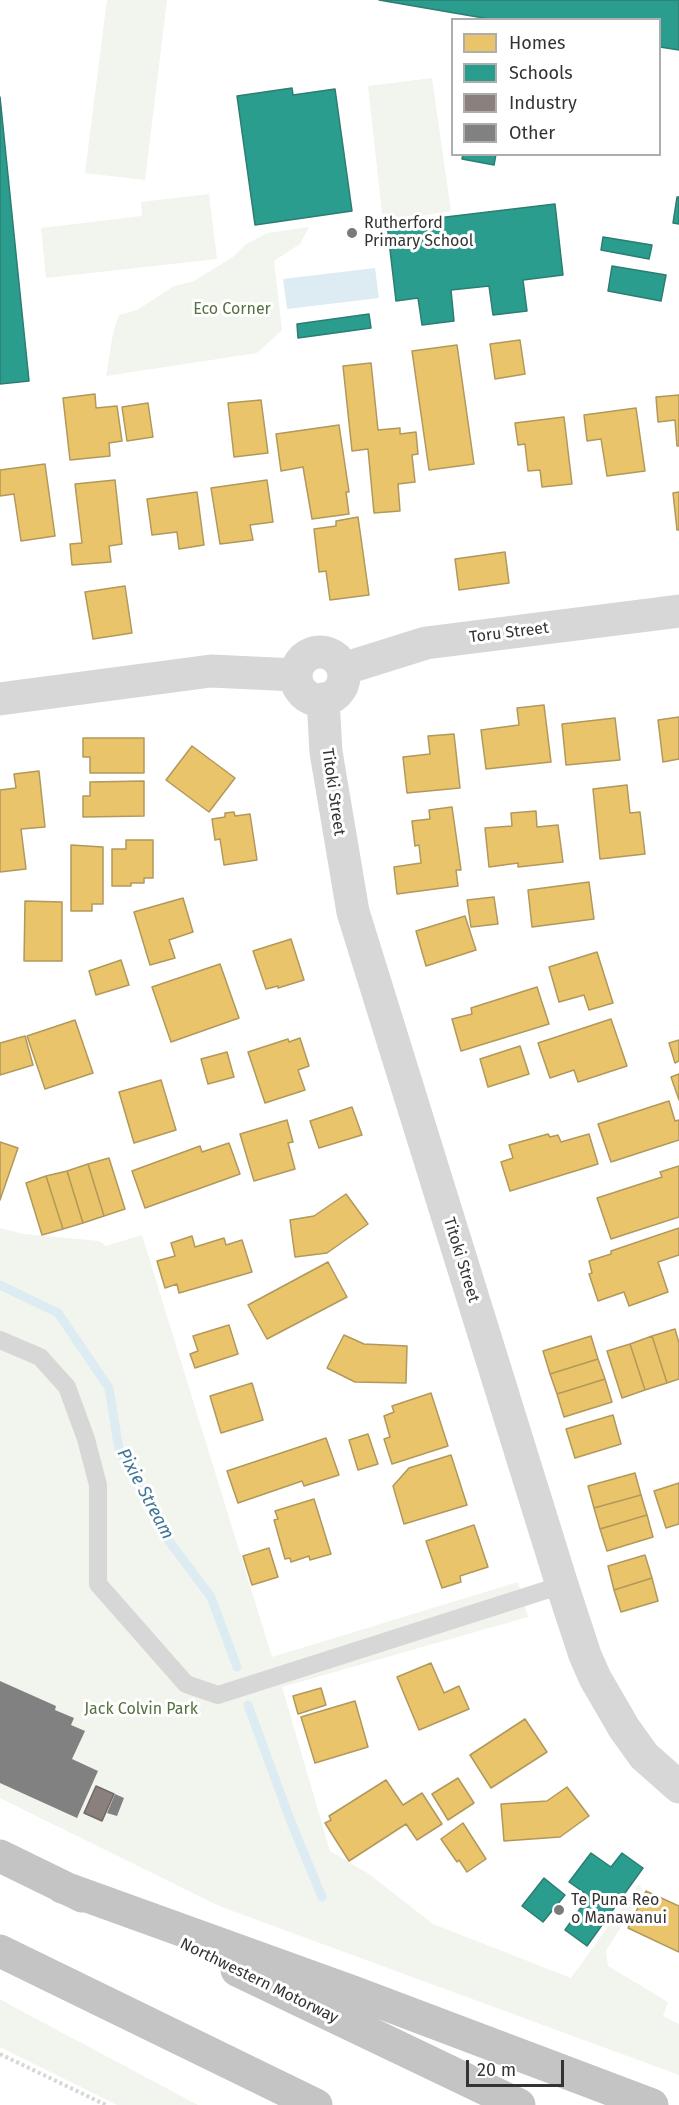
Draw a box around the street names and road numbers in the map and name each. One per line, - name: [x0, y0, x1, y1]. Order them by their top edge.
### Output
- street label: Toru Street: [468, 619, 550, 647]
- street label: Titoki Street: [317, 747, 349, 837]
- street label: Titoki Street: [439, 1215, 483, 1305]
- street label: Northwestern Motorway: [177, 1934, 341, 2028]

